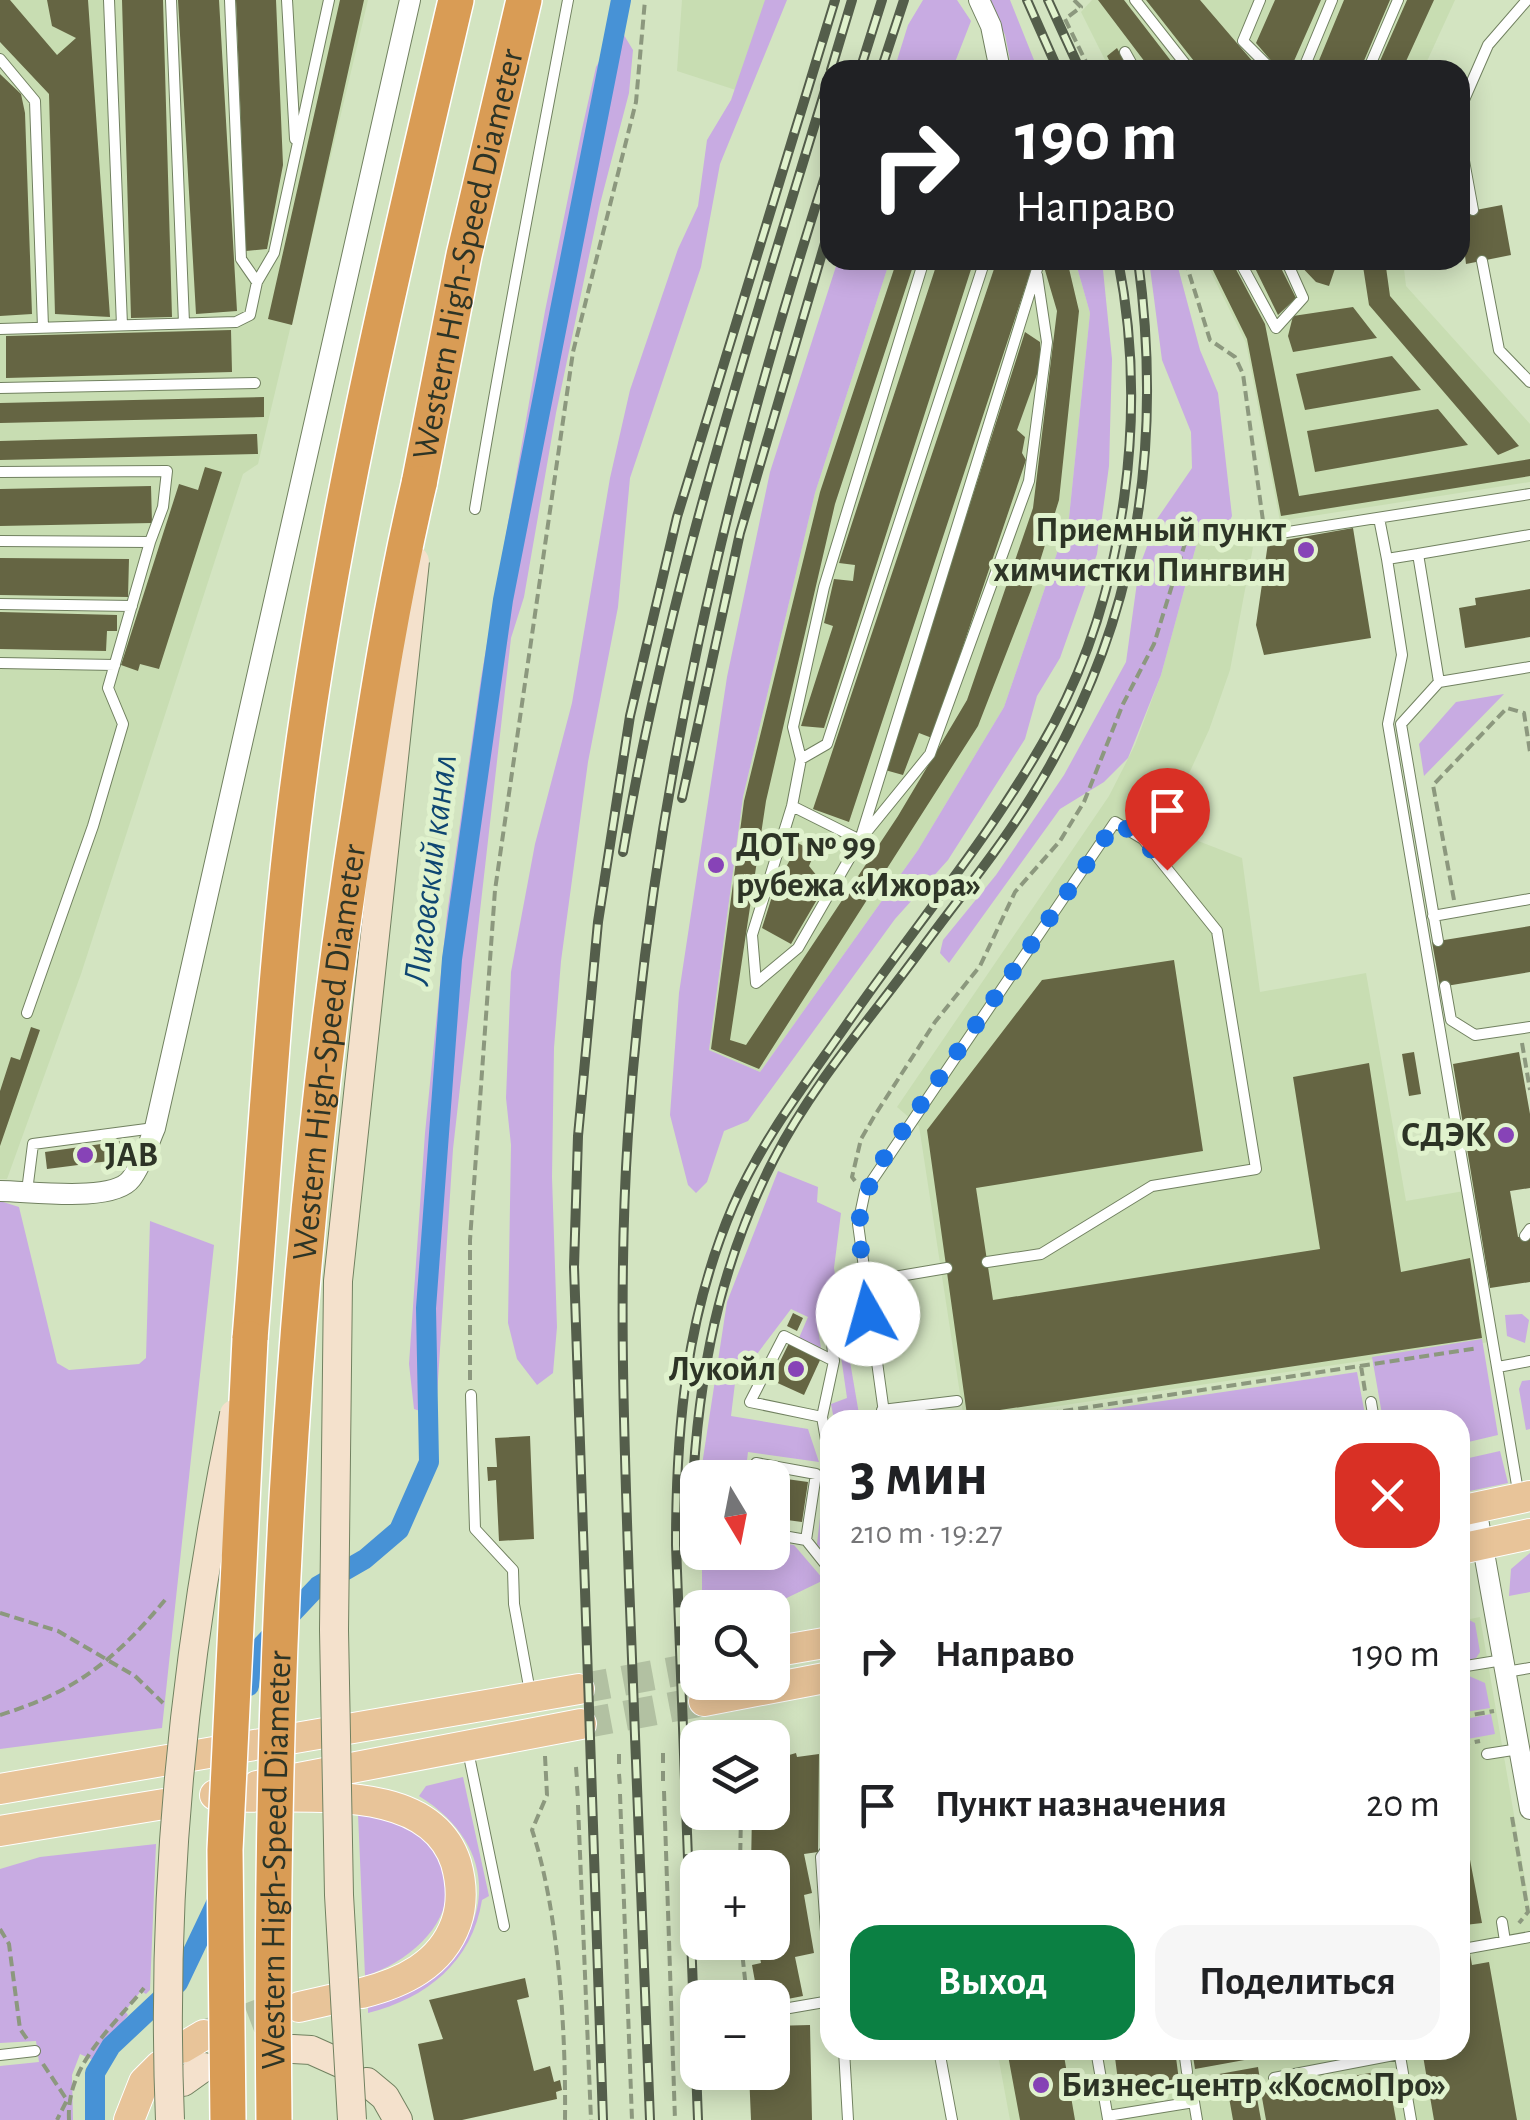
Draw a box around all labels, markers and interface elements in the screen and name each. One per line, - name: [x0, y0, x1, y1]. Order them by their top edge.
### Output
- street label: Western High-Speed Diameter: [407, 45, 530, 462]
- icon: right: [850, 100, 980, 230]
- text: 190 m: [1015, 103, 1178, 173]
- text: Направо: [1015, 185, 1175, 230]
- place label: Приемный пункт химчистки Пингвин: [993, 513, 1286, 588]
- marker: Приемный пункт химчистки Пингвин: [1295, 539, 1317, 561]
- water label: Лиговский канал: [398, 752, 464, 989]
- pin: [1125, 768, 1210, 871]
- icon: arrive: [1140, 783, 1195, 838]
- place label: ДОТ № 99 рубежа «Ижора»: [736, 828, 981, 903]
- street label: Western High-Speed Diameter: [287, 841, 372, 1262]
- marker: ДОТ № 99 рубежа «Ижора»: [705, 854, 727, 876]
- place label: СДЭК: [1401, 1118, 1486, 1153]
- marker: СДЭК: [1495, 1124, 1517, 1146]
- place label: JAB: [105, 1138, 158, 1173]
- marker: JAB: [74, 1144, 96, 1166]
- position arrow: [816, 1262, 920, 1366]
- place label: Лукойл: [669, 1352, 776, 1387]
- marker: Лукойл: [785, 1358, 807, 1380]
- button: close: [1335, 1443, 1440, 1548]
- text: 3 мин: [850, 1446, 988, 1506]
- north arrow: [680, 1460, 790, 1570]
- map controls: [680, 1460, 790, 2090]
- text: 210 m · 19:27: [850, 1517, 1003, 1549]
- button: search: [680, 1590, 790, 1700]
- icon: right: [850, 1628, 905, 1683]
- text: Направо: [935, 1636, 1074, 1674]
- text: 190 m: [1352, 1636, 1440, 1674]
- street label: Western High-Speed Diameter: [256, 1649, 297, 2070]
- button: layers: [680, 1720, 790, 1830]
- icon: arrive: [850, 1778, 905, 1833]
- text: Пункт назначения: [935, 1786, 1227, 1824]
- text: 20 m: [1366, 1786, 1440, 1824]
- button: +: [680, 1850, 790, 1960]
- button: Выход: [850, 1925, 1135, 2040]
- button: Поделиться: [1155, 1925, 1440, 2040]
- button: −: [680, 1980, 790, 2090]
- place label: Бизнес-центр «КосмоПро»: [1061, 2068, 1446, 2103]
- marker: Бизнес-центр «КосмоПро»: [1030, 2074, 1052, 2096]

